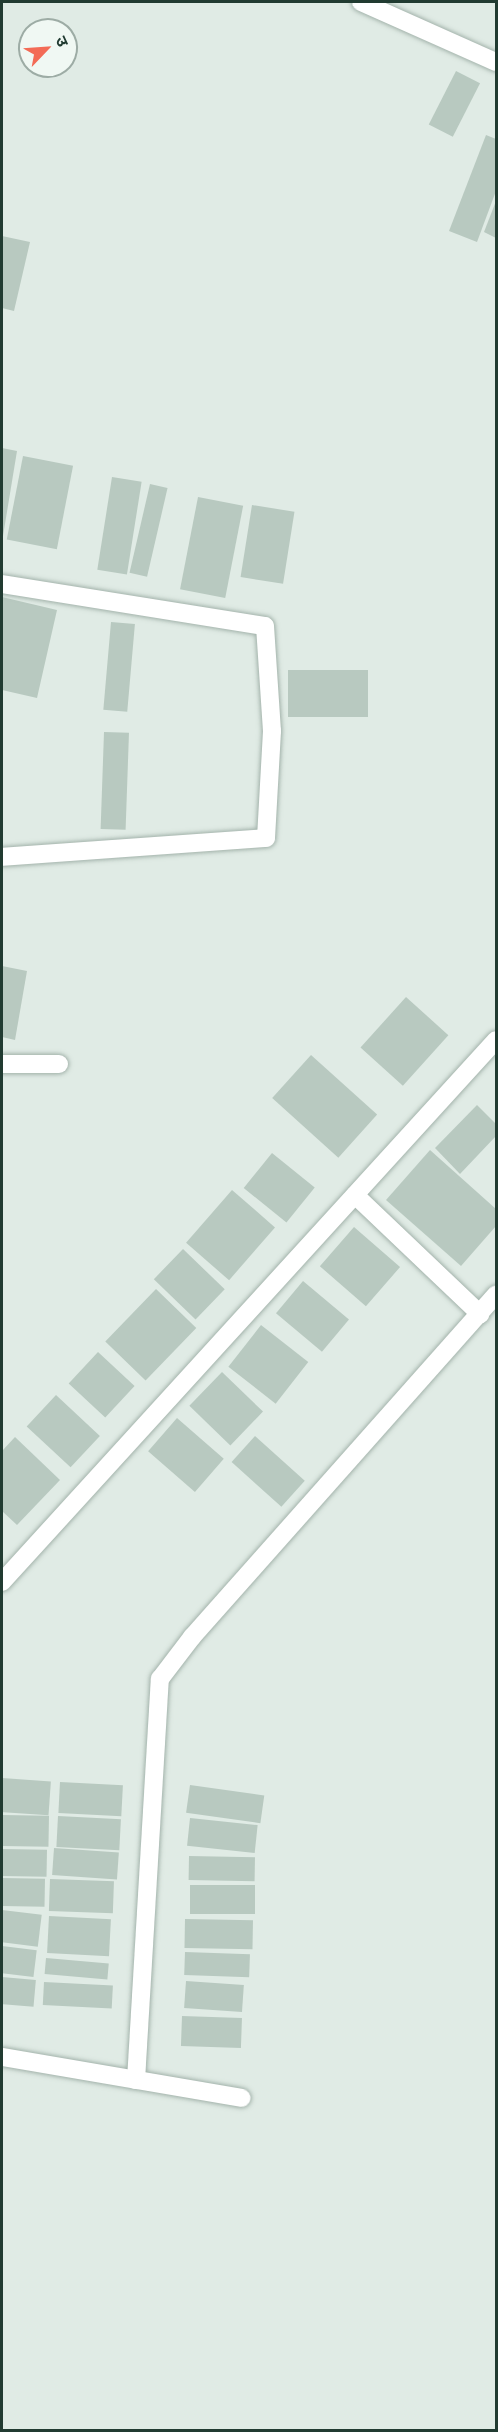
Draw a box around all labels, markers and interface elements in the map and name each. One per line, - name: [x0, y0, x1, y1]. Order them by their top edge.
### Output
- north arrow: [18, 18, 78, 78]
- text: उ: [51, 33, 74, 50]

